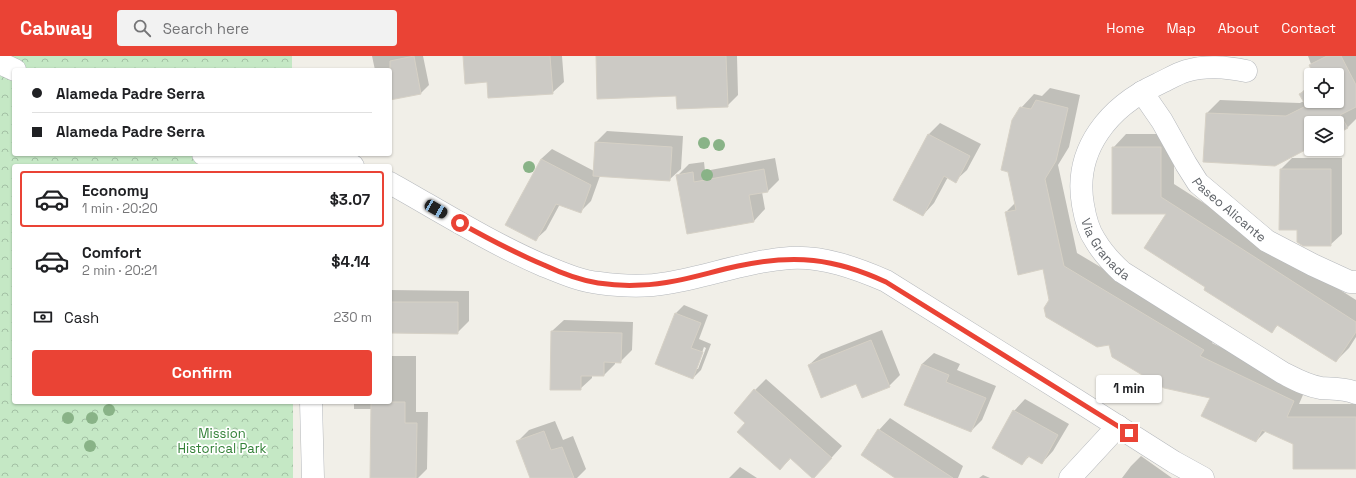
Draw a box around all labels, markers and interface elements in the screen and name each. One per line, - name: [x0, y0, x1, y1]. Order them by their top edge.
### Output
- search box: [117, 10, 397, 46]
- text: Cabway: [20, 16, 93, 41]
- icon: search: [131, 17, 153, 39]
- text: Search here: [163, 19, 249, 38]
- text: Home: [1106, 19, 1144, 37]
- text: Map: [1166, 19, 1196, 37]
- text: About: [1218, 19, 1259, 37]
- text: Contact: [1281, 19, 1336, 37]
- map controls: [1304, 68, 1344, 156]
- button: locate: [1304, 68, 1344, 108]
- text: Alameda Padre Serra: [56, 84, 205, 103]
- button: layers: [1304, 116, 1344, 156]
- text: Alameda Padre Serra: [56, 122, 205, 141]
- street label: Paseo Alicante: [1188, 174, 1270, 246]
- icon: car: [34, 181, 70, 217]
- text: Economy: [82, 181, 149, 200]
- text: $3.07: [330, 190, 370, 209]
- car: [423, 198, 449, 220]
- text: 1 min · 20:20: [82, 200, 158, 217]
- route start: [451, 214, 469, 232]
- street label: Via Granada: [1078, 216, 1134, 284]
- icon: car: [34, 243, 70, 279]
- text: Comfort: [82, 243, 142, 262]
- text: $4.14: [331, 252, 370, 271]
- text: 2 min · 20:21: [82, 262, 157, 279]
- icon: cash: [32, 306, 54, 328]
- text: Cash: [64, 308, 99, 327]
- text: 230 m: [334, 309, 372, 326]
- button: Confirm: [32, 350, 372, 396]
- callout: 1 min: [1096, 375, 1162, 403]
- text: 1 min: [1113, 380, 1145, 397]
- route end: [1120, 424, 1138, 442]
- park label: Mission Historical Park: [177, 425, 267, 457]

